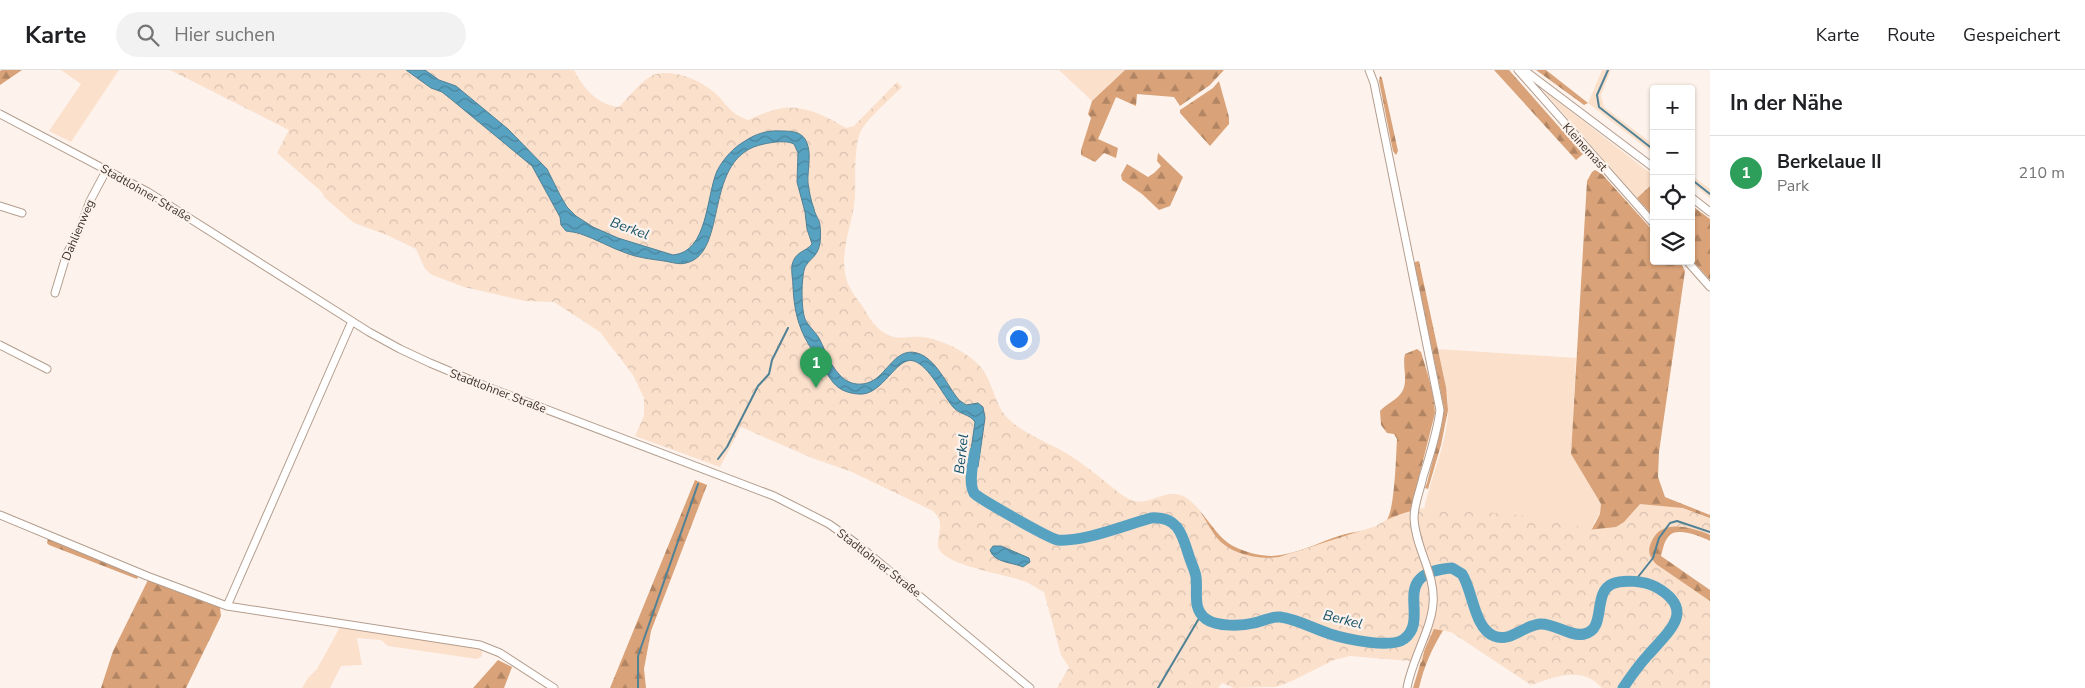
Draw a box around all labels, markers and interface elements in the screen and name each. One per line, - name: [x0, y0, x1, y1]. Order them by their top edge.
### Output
- search box: [116, 12, 466, 57]
- text: Karte: [25, 19, 86, 51]
- icon: search: [134, 21, 162, 49]
- text: Hier suchen: [174, 22, 275, 48]
- text: Karte: [1816, 23, 1859, 47]
- text: Route: [1887, 23, 1935, 47]
- text: Gespeichert: [1963, 23, 2060, 47]
- map controls: [1650, 85, 1695, 265]
- button: +: [1650, 85, 1695, 130]
- text: In der Nähe: [1730, 89, 1843, 117]
- street label: Kleinemast: [1559, 119, 1612, 175]
- button: −: [1650, 130, 1695, 175]
- text: Berkelaue II: [1777, 149, 1882, 175]
- street label: Stadtlohner Straße: [98, 160, 194, 226]
- text: 1: [1741, 162, 1751, 184]
- text: 210 m: [2018, 162, 2065, 184]
- button: locate: [1650, 175, 1695, 220]
- text: Park: [1777, 175, 1809, 197]
- street label: Dahlienweg: [58, 197, 98, 263]
- water label: Berkel: [608, 213, 652, 244]
- button: layers: [1650, 220, 1695, 265]
- your location: [1006, 326, 1032, 352]
- pin: 1: [800, 347, 832, 388]
- street label: Stadtlohner Straße: [447, 365, 549, 417]
- water label: Berkel: [950, 433, 973, 475]
- street label: Stadtlohner Straße: [834, 525, 924, 601]
- water label: Berkel: [1321, 605, 1365, 634]

